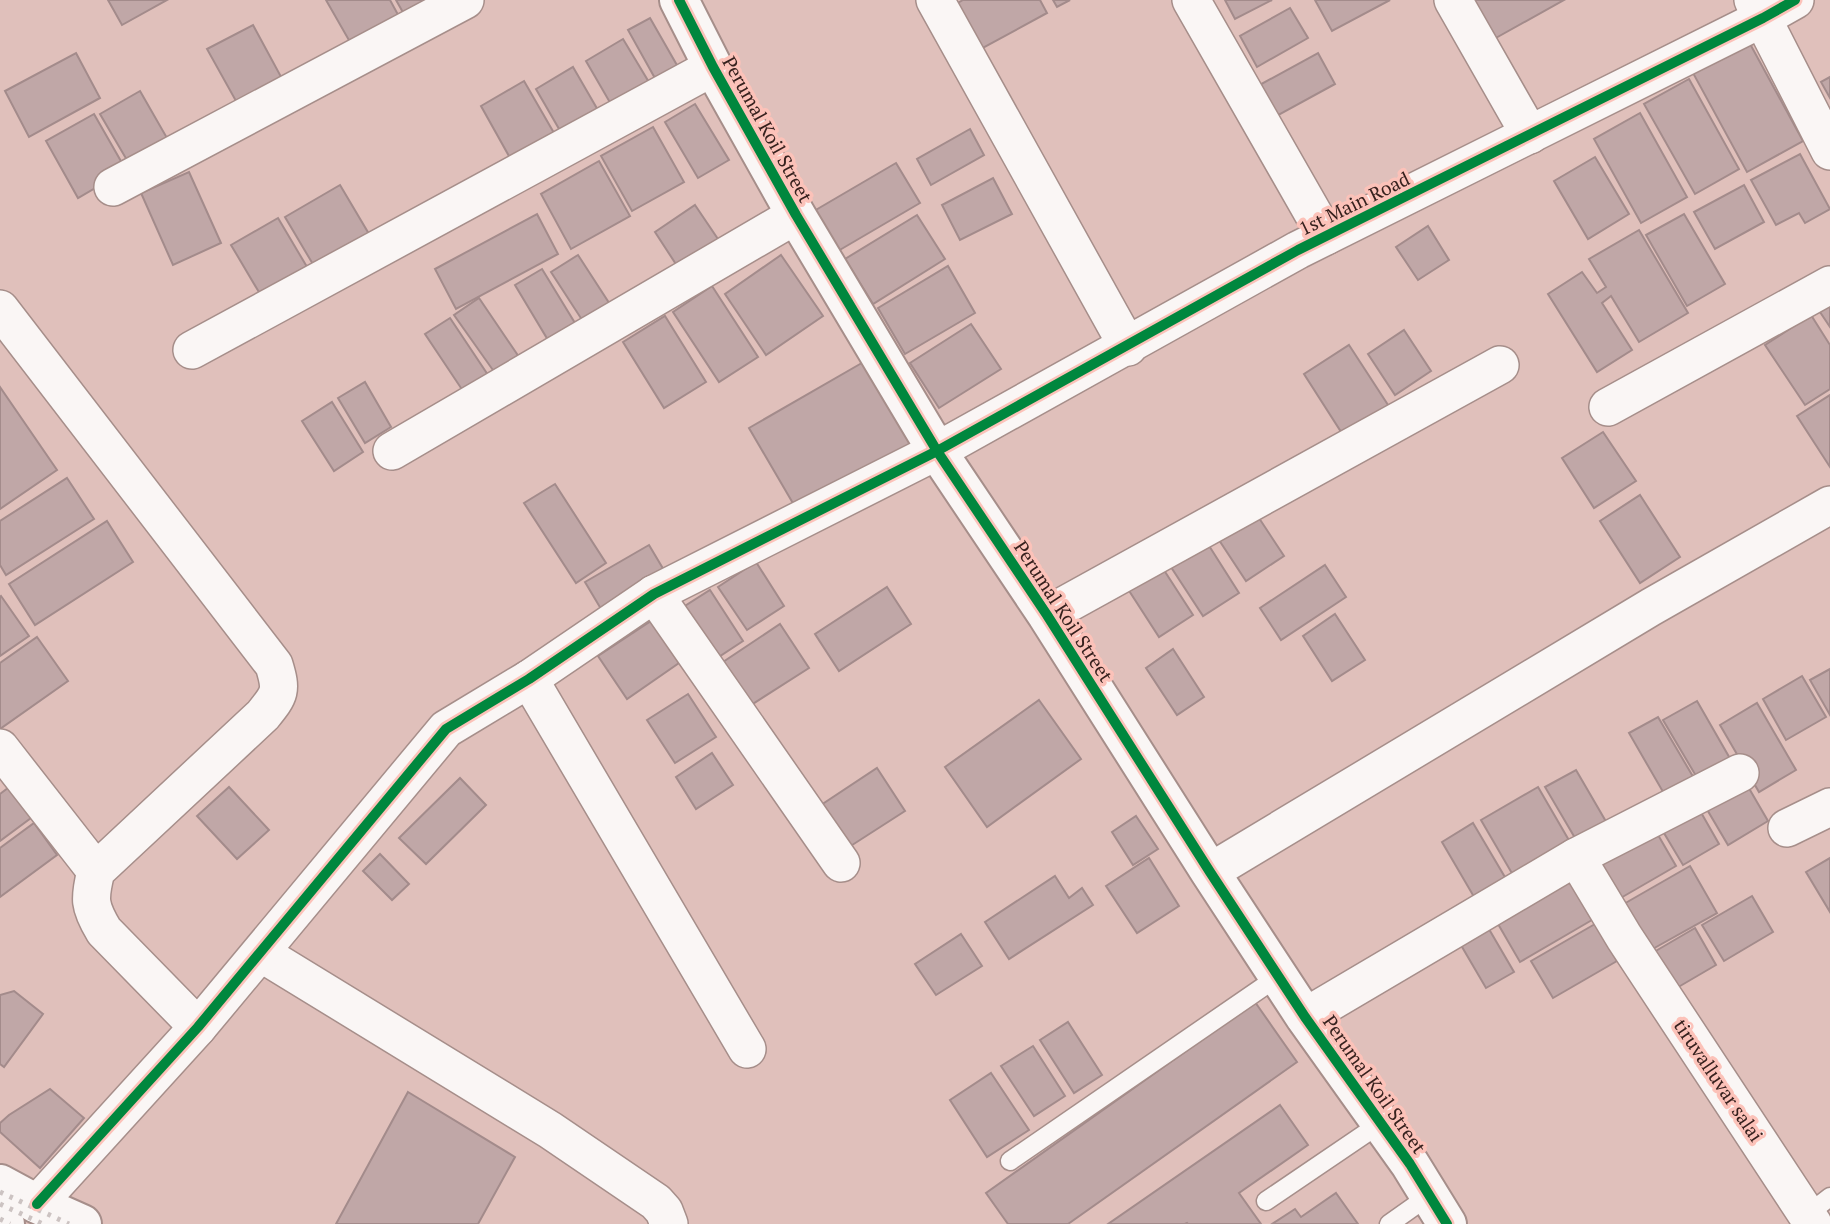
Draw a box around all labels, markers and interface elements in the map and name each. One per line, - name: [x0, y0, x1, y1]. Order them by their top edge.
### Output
- street label: Perumal Koil Street: [717, 51, 819, 207]
- street label: 1st Main Road: [1295, 165, 1414, 241]
- street label: Perumal Koil Street: [1009, 536, 1119, 686]
- street label: Perumal Koil Street: [1318, 1010, 1432, 1158]
- street label: tiruvalluvar salai: [1669, 1014, 1769, 1146]

